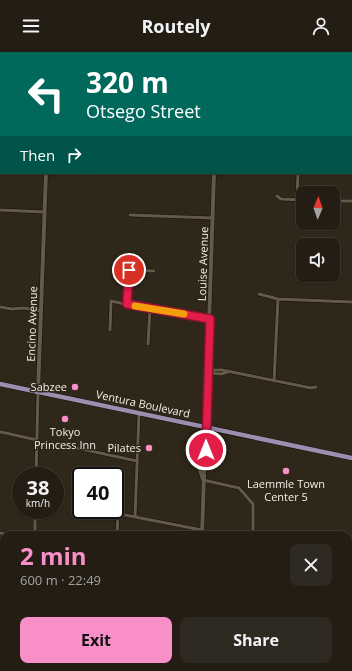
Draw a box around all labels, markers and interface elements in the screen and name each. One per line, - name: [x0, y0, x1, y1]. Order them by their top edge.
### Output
- text: Routely: [141, 14, 211, 38]
- icon: menu: [20, 15, 42, 37]
- icon: person: [310, 15, 332, 37]
- text: 320 m: [86, 63, 169, 101]
- icon: left: [20, 68, 72, 120]
- text: Otsego Street: [86, 99, 201, 123]
- icon: right: [63, 144, 85, 166]
- text: Then: [20, 145, 55, 165]
- north arrow: [296, 186, 340, 230]
- map controls: [296, 186, 340, 282]
- street label: Louise Avenue: [194, 227, 211, 301]
- button: sound: [296, 238, 340, 282]
- pin: [112, 253, 146, 287]
- icon: arrive: [118, 259, 140, 281]
- street label: Encino Avenue: [23, 286, 40, 362]
- place label: Sabzee: [31, 379, 67, 394]
- marker: Sabzee: [70, 382, 80, 392]
- street label: Ventura Boulevard: [95, 386, 192, 421]
- marker: Tokyo Princess Inn: [60, 414, 70, 424]
- place label: Tokyo Princess Inn: [34, 424, 96, 452]
- position arrow: [185, 429, 227, 471]
- place label: Pilates: [107, 440, 141, 455]
- marker: Pilates: [144, 443, 154, 453]
- marker: Laemmle Town Center 5: [281, 466, 291, 476]
- speed limit sign: 40: [72, 467, 124, 519]
- text: 38: [27, 474, 49, 501]
- place label: Laemmle Town Center 5: [247, 476, 325, 504]
- text: km/h: [26, 496, 50, 510]
- text: 2 min: [20, 539, 87, 572]
- button: close: [290, 544, 332, 586]
- text: 600 m · 22:49: [20, 571, 101, 589]
- button: Exit: [20, 617, 172, 663]
- button: Share: [180, 617, 332, 663]

